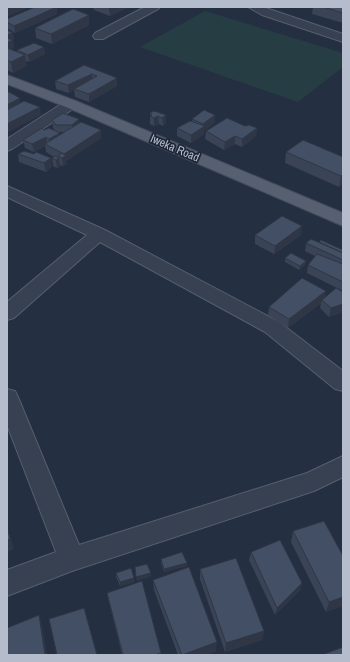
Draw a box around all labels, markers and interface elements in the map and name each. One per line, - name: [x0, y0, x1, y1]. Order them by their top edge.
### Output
- street label: Iweka Road: [148, 130, 202, 166]

